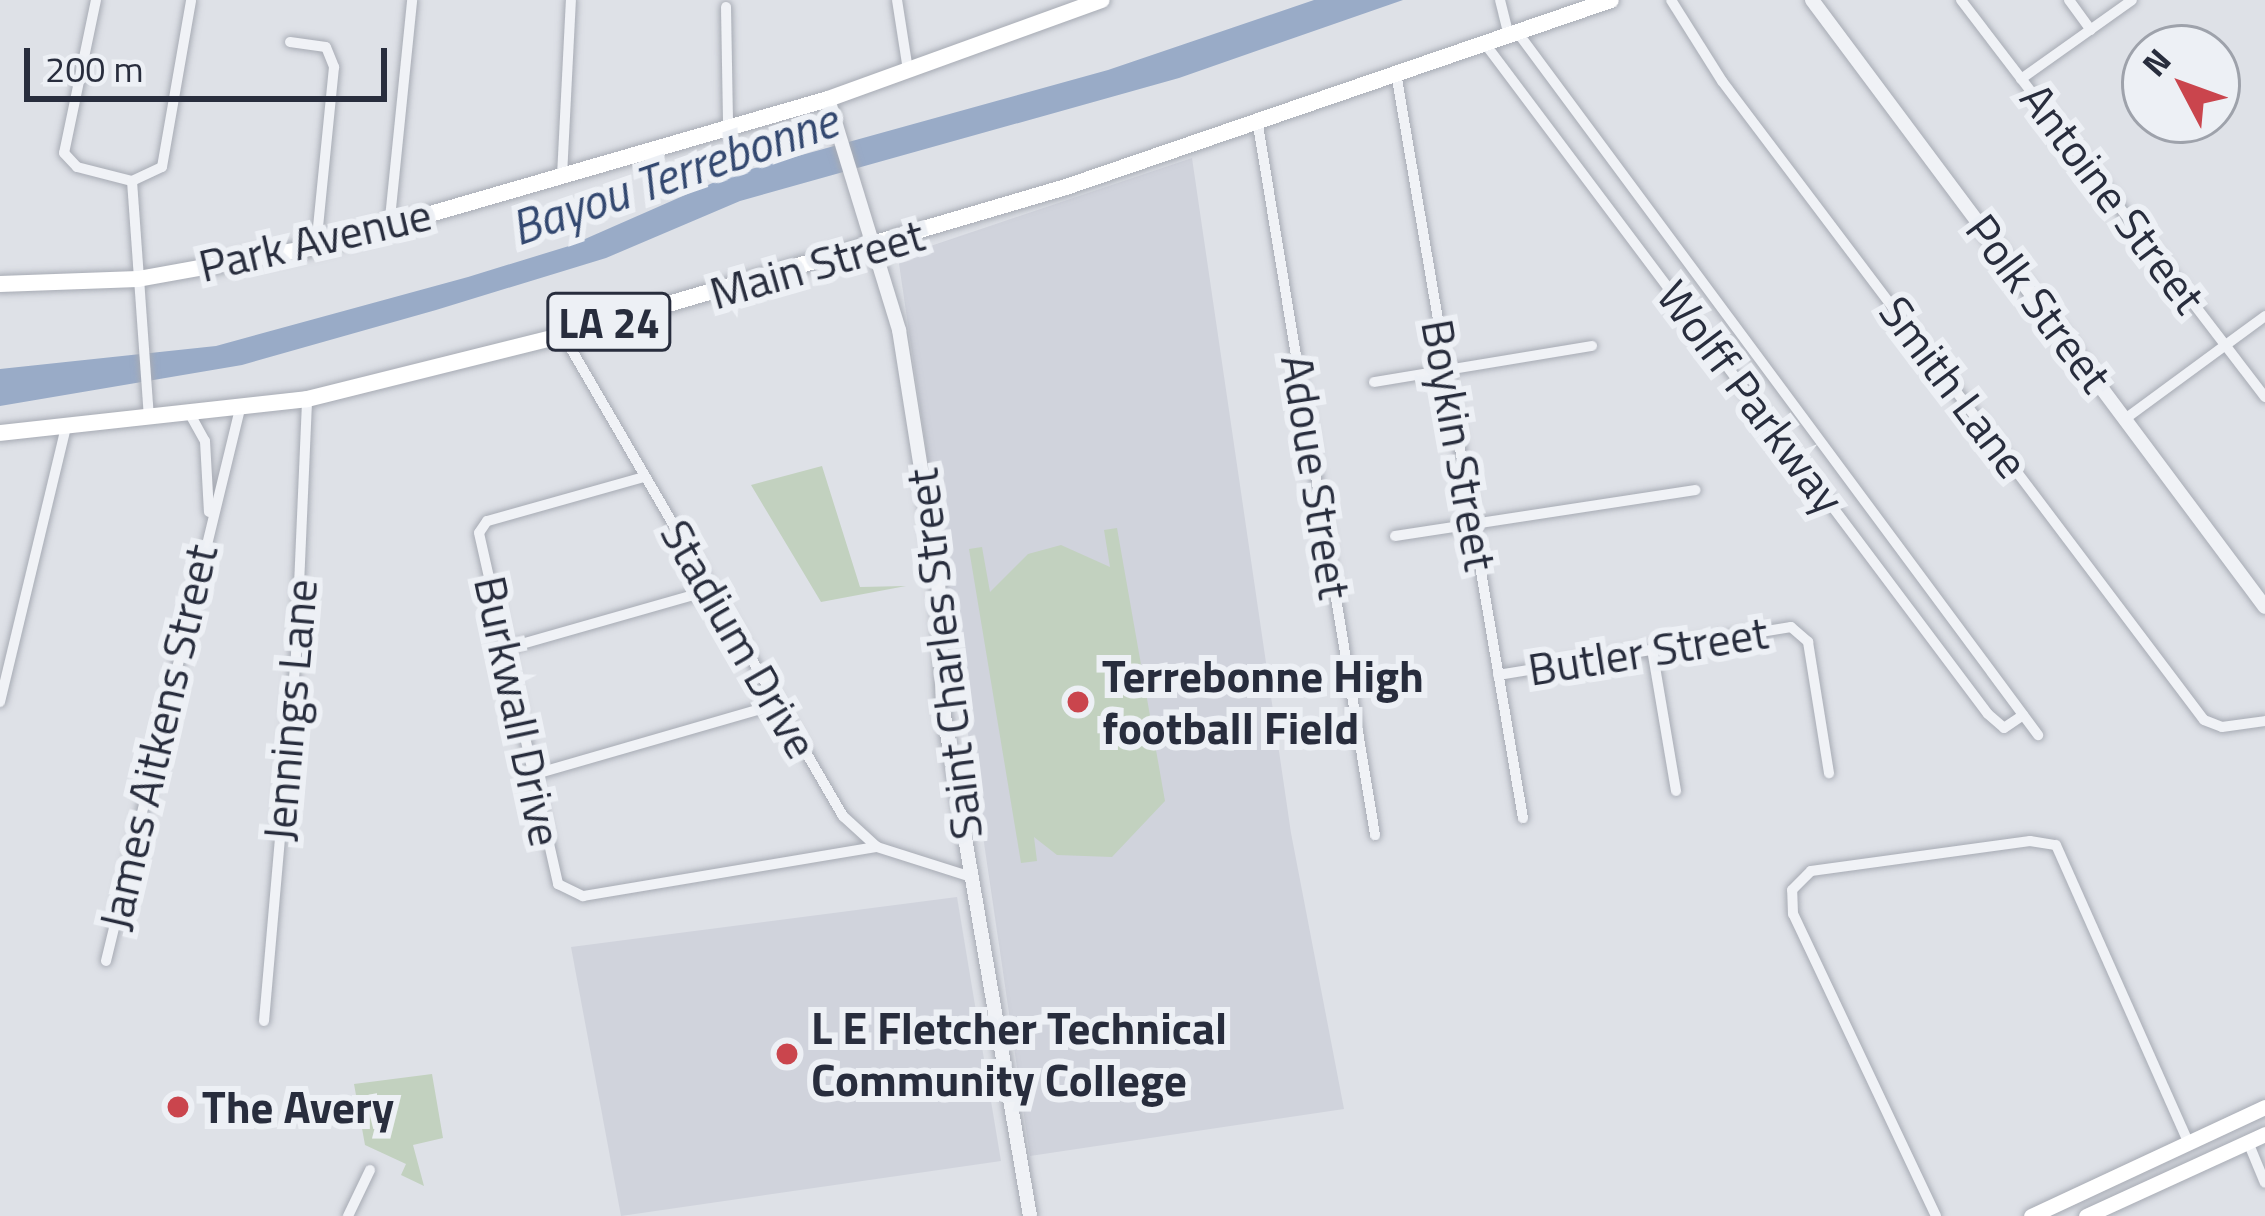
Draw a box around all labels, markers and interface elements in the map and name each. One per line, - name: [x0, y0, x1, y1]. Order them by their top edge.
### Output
- scale bar: [30, 24, 393, 98]
- north arrow: [2121, 24, 2241, 144]
- text: N: [2130, 37, 2182, 87]
- text: 200 m: [45, 41, 144, 96]
- street label: Antoine Street: [2009, 73, 2217, 323]
- water label: Bayou Terrebonne: [503, 91, 845, 257]
- street label: Park Avenue: [194, 187, 436, 293]
- street label: Polk Street: [1955, 204, 2123, 402]
- street label: Main Street: [704, 208, 930, 320]
- street label: Wolff Parkway: [1646, 270, 1856, 524]
- road number: LA 24: [546, 286, 672, 358]
- street label: Smith Lane: [1868, 286, 2040, 488]
- street label: Boykin Street: [1410, 315, 1508, 575]
- street label: Adoue Street: [1270, 351, 1362, 603]
- street label: Saint Charles Street: [894, 465, 994, 843]
- street label: Stadium Drive: [649, 510, 829, 768]
- street label: James Aitkens Street: [87, 539, 229, 935]
- street label: Burkwall Drive: [463, 571, 573, 851]
- street label: Jennings Lane: [252, 577, 328, 843]
- street label: Butler Street: [1524, 605, 1772, 697]
- place label: Terrebonne High football Field: [1102, 649, 1424, 755]
- marker: Terrebonne High football Field: [1065, 689, 1091, 715]
- place label: L E Fletcher Technical Community College: [811, 1001, 1227, 1107]
- marker: L E Fletcher Technical Community College: [774, 1041, 800, 1067]
- place label: The Avery: [202, 1080, 394, 1134]
- marker: The Avery: [165, 1094, 191, 1120]

